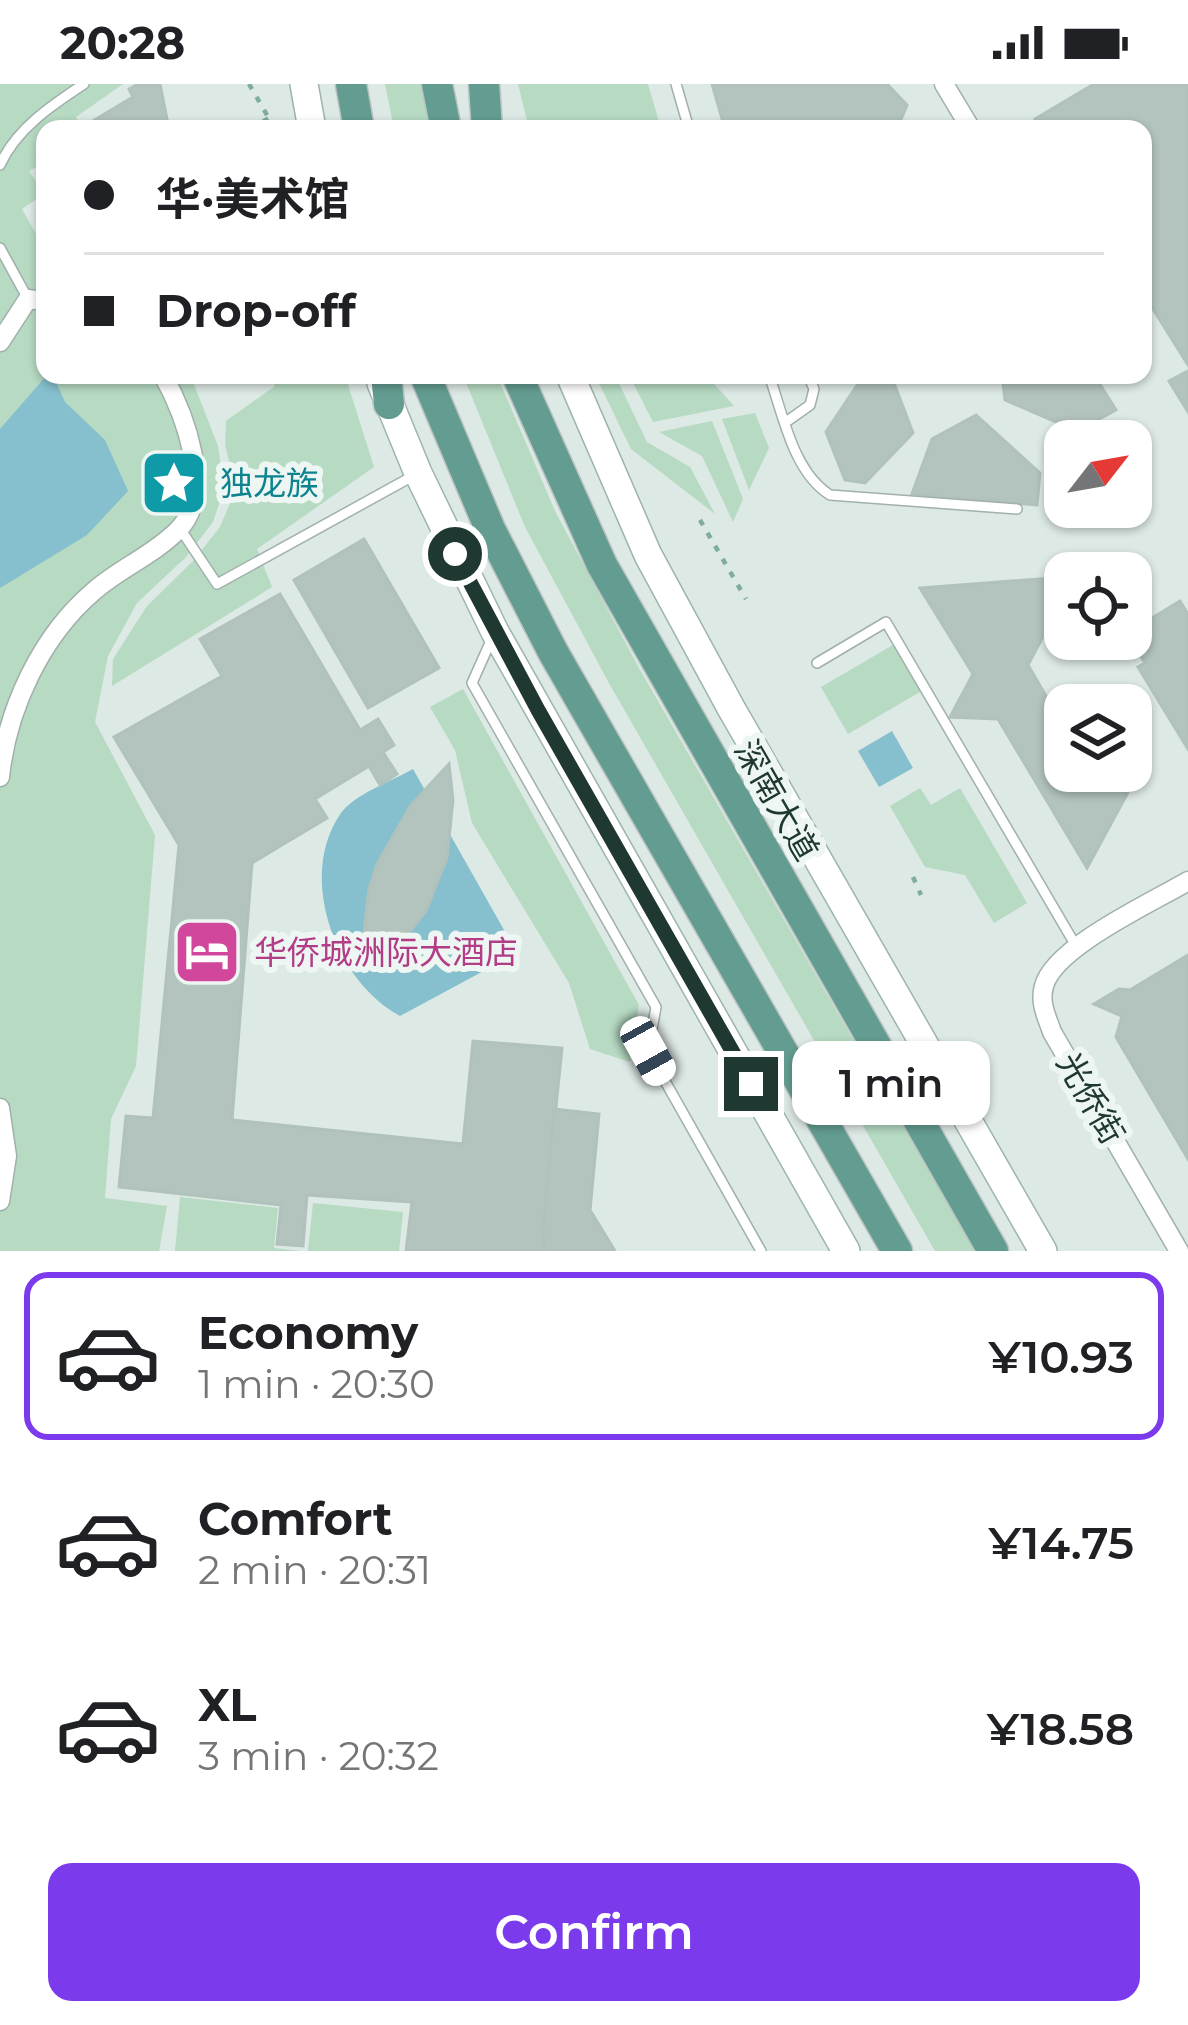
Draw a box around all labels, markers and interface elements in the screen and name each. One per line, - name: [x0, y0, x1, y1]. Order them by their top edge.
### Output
- text: 20:28: [60, 15, 185, 70]
- text: 华·美术馆: [156, 171, 350, 226]
- text: Drop-off: [156, 283, 356, 338]
- north arrow: [1044, 420, 1152, 528]
- map controls: [1044, 420, 1152, 792]
- place icon: 独龙族: [139, 448, 209, 518]
- place label: 独龙族: [220, 463, 319, 503]
- route start: [428, 527, 482, 581]
- button: locate: [1044, 552, 1152, 660]
- button: layers: [1044, 684, 1152, 792]
- street label: 深南大道: [727, 733, 827, 867]
- hotel icon: 华侨城洲际大酒店: [172, 917, 242, 987]
- place label: 华侨城洲际大酒店: [254, 932, 518, 972]
- car: [615, 1011, 681, 1091]
- callout: 1 min: [793, 1042, 991, 1126]
- street label: 光侨街: [1049, 1045, 1133, 1151]
- route end: [724, 1057, 778, 1111]
- text: 1 min: [839, 1059, 943, 1107]
- icon: car: [54, 1302, 162, 1410]
- text: Economy: [198, 1305, 418, 1360]
- text: ¥10.93: [988, 1329, 1134, 1384]
- text: 1 min · 20:30: [198, 1360, 435, 1408]
- icon: car: [54, 1488, 162, 1596]
- text: Comfort: [198, 1491, 393, 1546]
- text: ¥14.75: [988, 1515, 1134, 1570]
- text: 2 min · 20:31: [198, 1546, 431, 1594]
- icon: car: [54, 1674, 162, 1782]
- text: XL: [198, 1677, 256, 1732]
- text: ¥18.58: [987, 1701, 1134, 1756]
- text: 3 min · 20:32: [198, 1732, 439, 1780]
- button: Confirm: [48, 1863, 1140, 2001]

